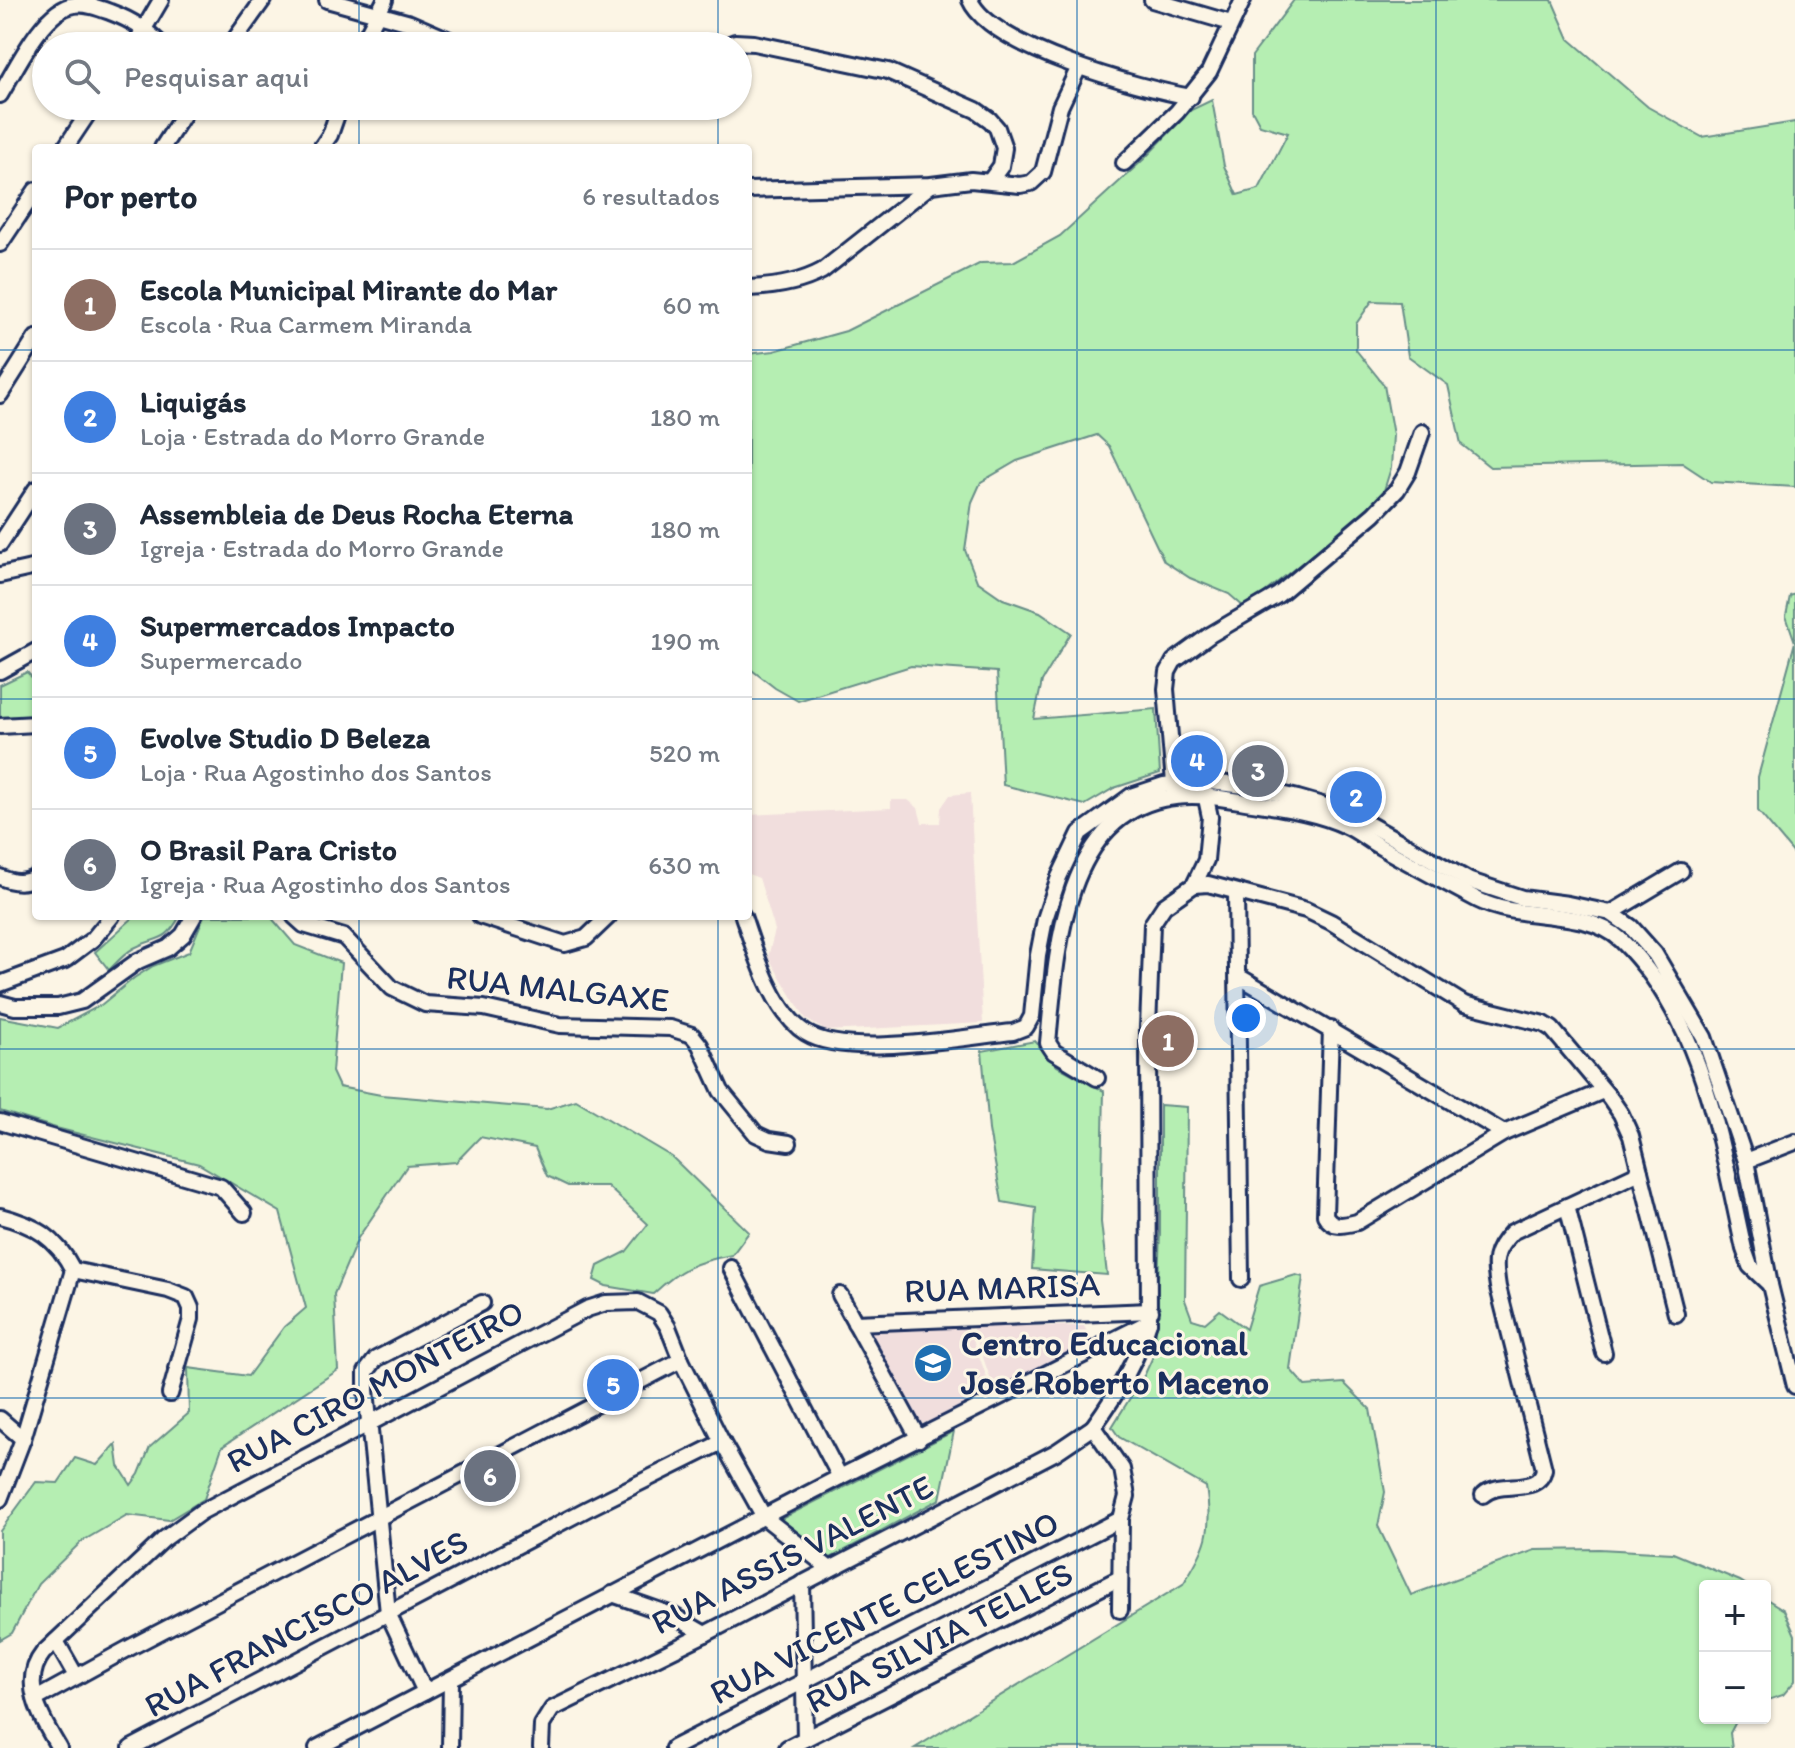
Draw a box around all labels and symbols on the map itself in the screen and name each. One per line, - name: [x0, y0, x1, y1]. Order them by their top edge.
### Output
- pin: 4: [1171, 731, 1223, 791]
- pin: 3: [1232, 741, 1284, 801]
- pin: 2: [1330, 767, 1382, 827]
- street label: RUA MALGAXE: [445, 956, 671, 1021]
- your location: [1226, 998, 1266, 1038]
- pin: 1: [1142, 1011, 1194, 1071]
- street label: RUA MARISA: [903, 1264, 1101, 1311]
- street label: RUA CIRO MONTEIRO: [220, 1291, 531, 1482]
- place label: Centro Educacional José Roberto Maceno: [960, 1323, 1269, 1403]
- school or university icon: Centro Educacional José Roberto Maceno: [912, 1342, 954, 1384]
- pin: 5: [587, 1355, 639, 1415]
- pin: 6: [464, 1446, 516, 1506]
- street label: RUA ASSIS VALENTE: [645, 1466, 940, 1643]
- street label: RUA VICENTE CELESTINO: [703, 1502, 1065, 1713]
- street label: RUA FRANCISCO ALVES: [138, 1521, 475, 1726]
- street label: RUA SILVIA TELLES: [799, 1553, 1079, 1722]

